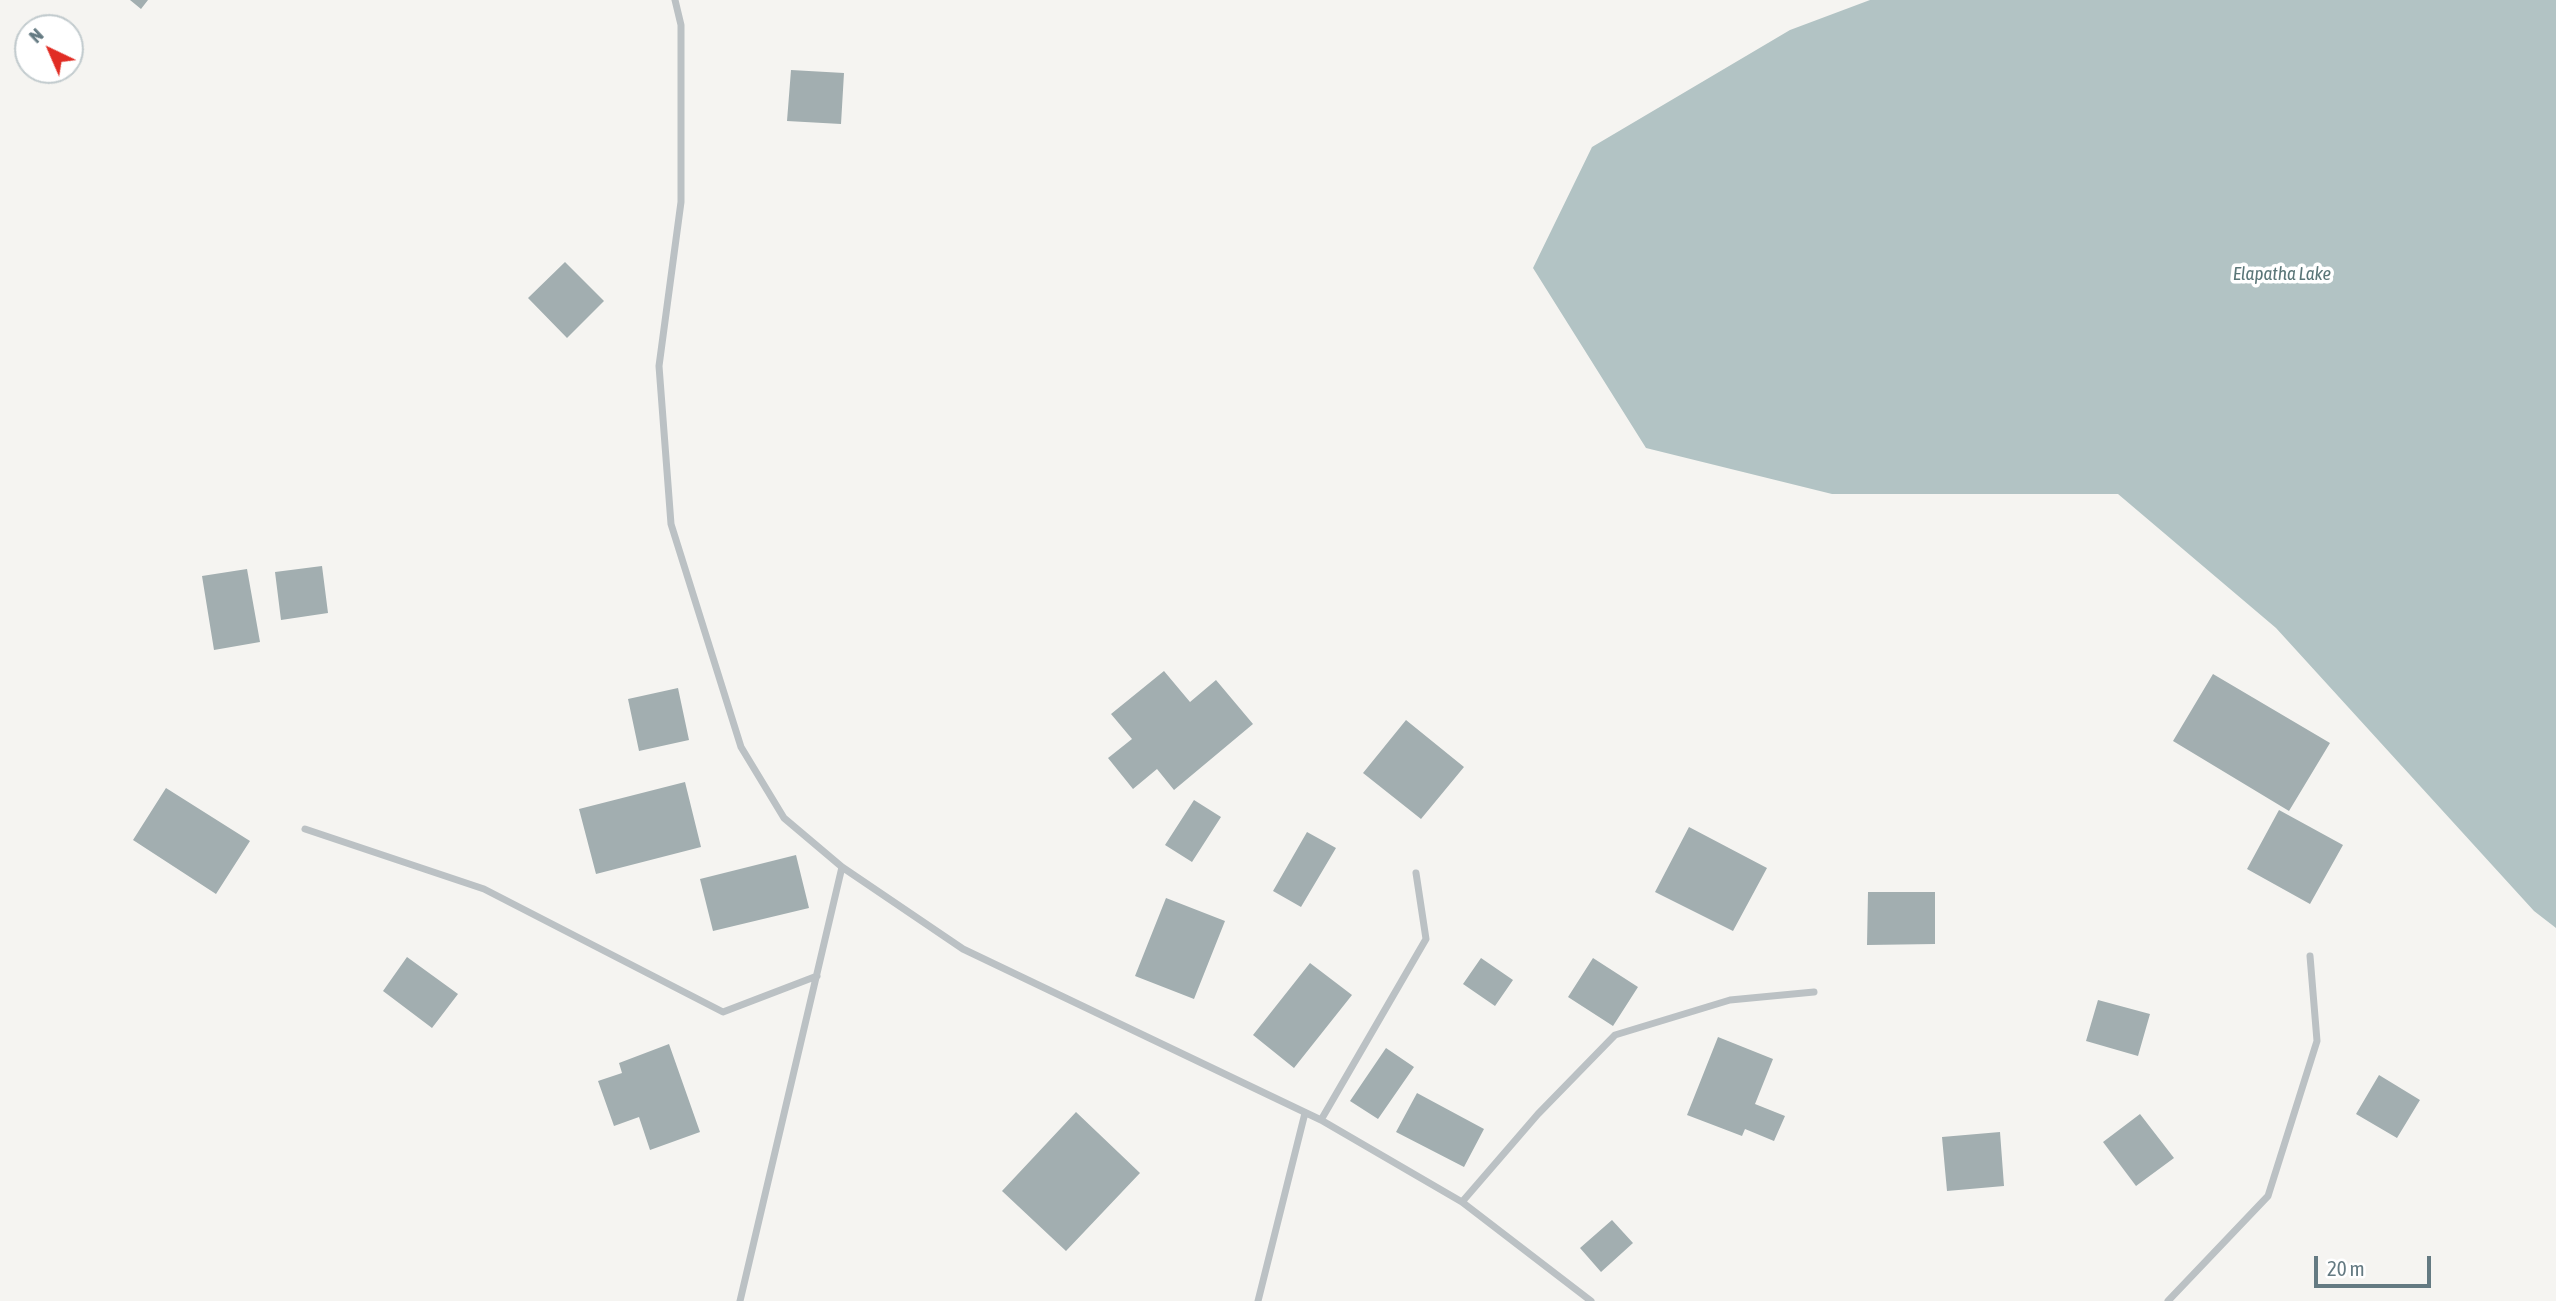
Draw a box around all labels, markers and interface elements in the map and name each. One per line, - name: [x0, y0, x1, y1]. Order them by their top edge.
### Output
- north arrow: [14, 14, 84, 84]
- text: N: [24, 24, 47, 47]
- water label: Elapatha Lake: [2233, 263, 2331, 285]
- scale bar: [2318, 1242, 2435, 1286]
- text: 20 m: [2327, 1256, 2365, 1280]

